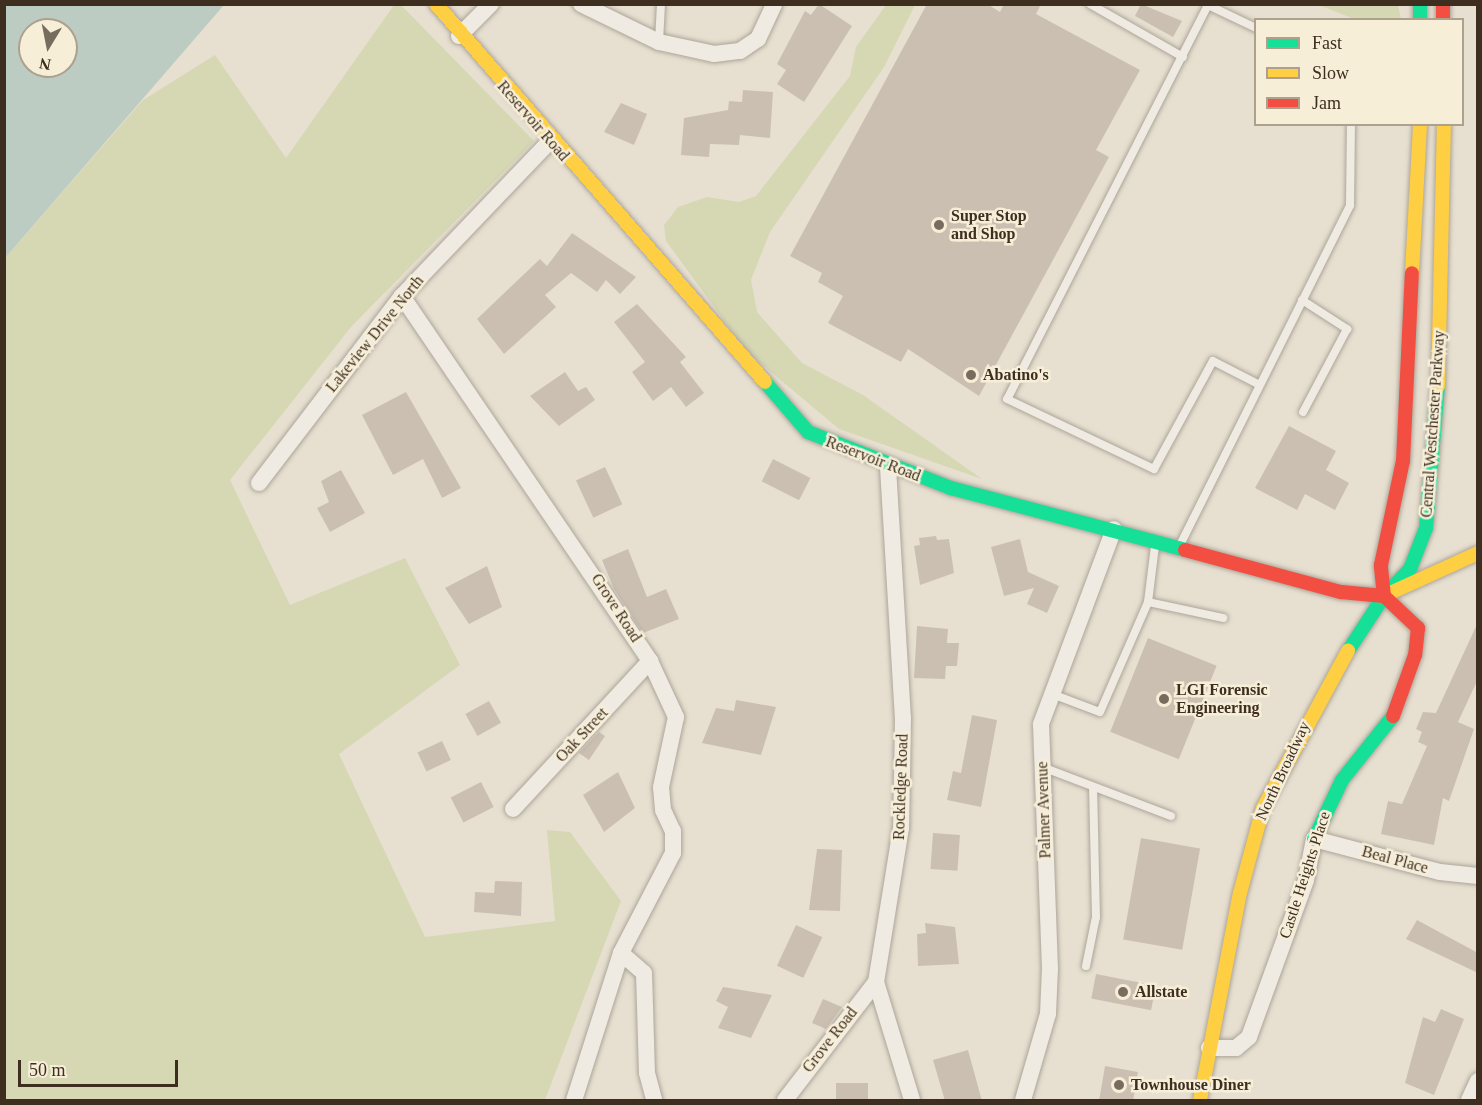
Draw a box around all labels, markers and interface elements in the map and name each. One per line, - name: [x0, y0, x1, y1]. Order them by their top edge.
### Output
- north arrow: [18, 18, 78, 78]
- legend: [1254, 18, 1464, 126]
- text: Fast: [1312, 33, 1342, 53]
- text: N: [38, 55, 52, 74]
- text: Slow: [1312, 63, 1349, 83]
- street label: Reservoir Road: [493, 77, 573, 165]
- text: Jam: [1312, 93, 1341, 113]
- place label: Super Stop and Shop: [951, 206, 1027, 244]
- marker: Super Stop and Shop: [932, 218, 946, 232]
- street label: Lakeview Drive North: [322, 272, 428, 396]
- street label: Central Westchester Parkway: [1417, 330, 1449, 518]
- place label: Abatino's: [983, 365, 1049, 385]
- marker: Abatino's: [964, 368, 978, 382]
- street label: Reservoir Road: [823, 432, 923, 486]
- street label: Grove Road: [587, 570, 645, 646]
- place label: LGI Forensic Engineering: [1176, 680, 1268, 718]
- marker: LGI Forensic Engineering: [1157, 692, 1171, 706]
- street label: Oak Street: [552, 704, 612, 766]
- street label: North Broadway: [1252, 718, 1314, 824]
- street label: Rockledge Road: [890, 734, 912, 840]
- street label: Palmer Avenue: [1033, 761, 1055, 859]
- street label: Castle Heights Place: [1275, 809, 1335, 941]
- street label: Beal Place: [1360, 842, 1430, 878]
- place label: Allstate: [1135, 982, 1187, 1002]
- marker: Allstate: [1116, 985, 1130, 999]
- street label: Grove Road: [798, 1003, 862, 1077]
- scale bar: [21, 1048, 182, 1086]
- text: 50 m: [29, 1060, 66, 1080]
- place label: Townhouse Diner: [1131, 1075, 1251, 1095]
- marker: Townhouse Diner: [1112, 1078, 1126, 1092]

